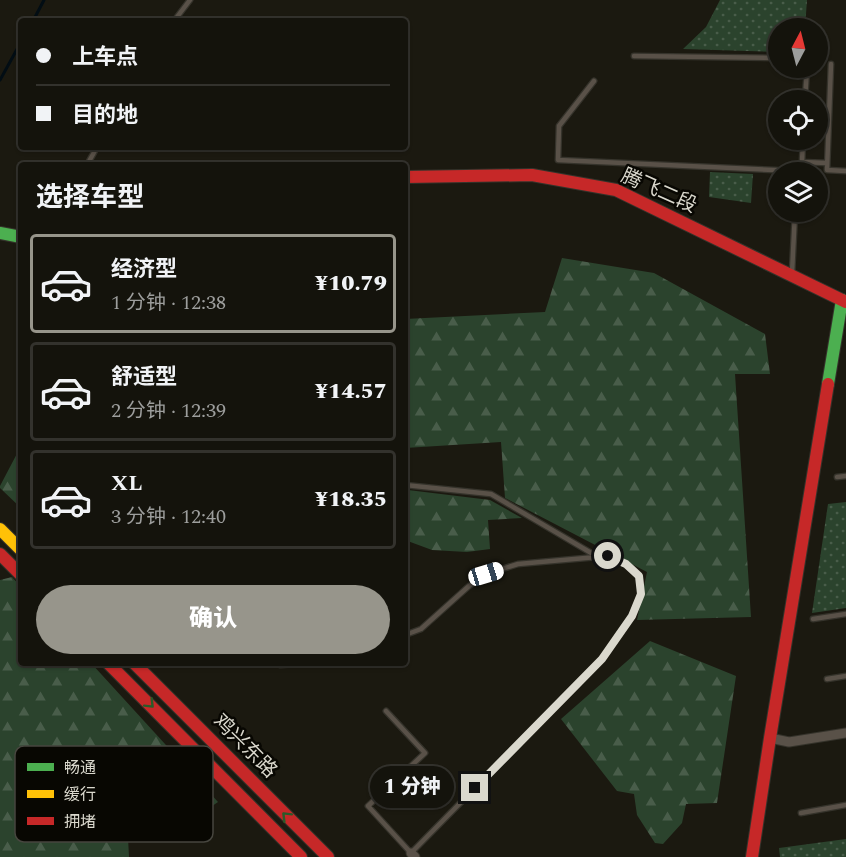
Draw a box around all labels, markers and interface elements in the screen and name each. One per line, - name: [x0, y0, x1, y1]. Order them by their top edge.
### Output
- north arrow: [768, 18, 828, 78]
- map controls: [768, 18, 828, 222]
- text: 上车点: [72, 41, 138, 74]
- button: locate: [768, 90, 828, 150]
- text: 目的地: [72, 99, 138, 132]
- street label: 腾飞二段: [616, 161, 702, 221]
- button: layers: [768, 162, 828, 222]
- text: 选择车型: [36, 177, 144, 219]
- text: 经济型: [111, 253, 177, 286]
- icon: car: [39, 257, 93, 311]
- text: ¥10.79: [315, 267, 387, 300]
- text: 1 分钟 · 12:38: [111, 288, 226, 318]
- text: 舒适型: [111, 361, 177, 394]
- icon: car: [39, 365, 93, 419]
- text: ¥14.57: [315, 375, 387, 408]
- text: 2 分钟 · 12:39: [111, 396, 226, 426]
- text: XL: [111, 467, 142, 500]
- icon: car: [39, 473, 93, 527]
- text: ¥18.35: [315, 483, 387, 516]
- text: 3 分钟 · 12:40: [111, 502, 226, 532]
- route start: [594, 542, 621, 569]
- car: [466, 560, 506, 588]
- button: 确认: [36, 585, 390, 654]
- one-way arrow: [142, 697, 153, 708]
- street label: 鸡兴东路: [206, 707, 284, 785]
- legend: [15, 746, 213, 842]
- text: 畅通: [64, 756, 96, 780]
- callout: 1 分钟: [370, 767, 454, 809]
- text: 1 分钟: [384, 772, 441, 802]
- route end: [461, 774, 488, 801]
- text: 缓行: [64, 783, 96, 807]
- text: 拥堵: [64, 810, 96, 834]
- one-way arrow: [283, 812, 294, 823]

